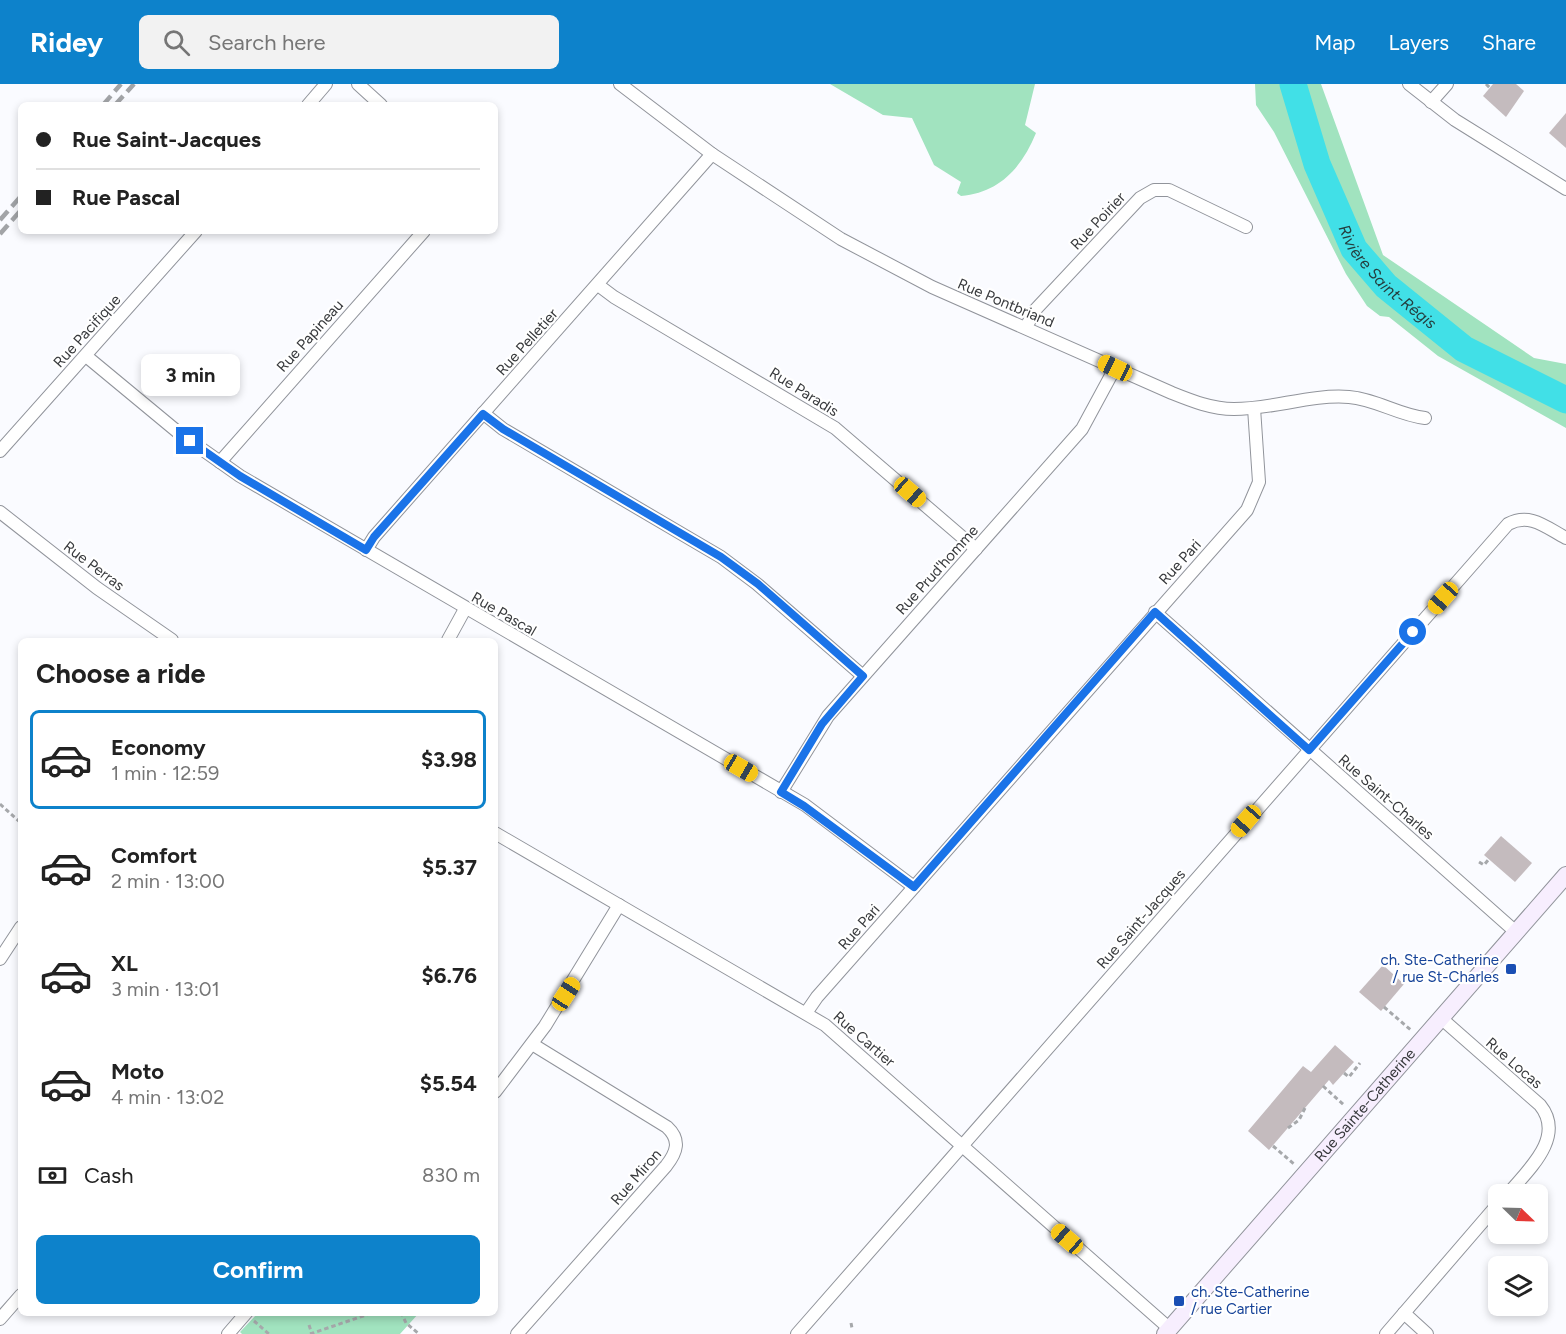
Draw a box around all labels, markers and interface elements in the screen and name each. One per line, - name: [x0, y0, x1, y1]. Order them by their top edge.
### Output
- search box: [139, 15, 559, 69]
- text: Ridey: [30, 25, 103, 59]
- icon: search: [160, 26, 193, 59]
- text: Search here: [208, 29, 326, 56]
- text: Map: [1315, 30, 1355, 55]
- text: Layers: [1388, 30, 1449, 55]
- text: Share: [1482, 30, 1536, 55]
- text: Rue Saint-Jacques: [72, 126, 261, 153]
- text: Rue Pascal: [72, 184, 180, 211]
- street label: Rue Poirier: [1067, 188, 1129, 254]
- water label: Rivière Saint-Régis: [1335, 222, 1441, 333]
- street label: Rue Pontbriand: [955, 275, 1057, 331]
- street label: Rue Pacifique: [50, 291, 124, 371]
- street label: Rue Papineau: [273, 296, 347, 376]
- street label: Rue Pelletier: [492, 305, 562, 379]
- car: [1095, 352, 1135, 384]
- callout: 3 min: [140, 354, 240, 396]
- text: 3 min: [166, 363, 215, 387]
- street label: Rue Paradis: [766, 364, 842, 420]
- route end: [176, 427, 203, 454]
- car: [891, 473, 929, 511]
- street label: Rue Prud'homme: [892, 522, 982, 618]
- street label: Rue Pari: [1155, 536, 1205, 588]
- street label: Rue Perras: [60, 537, 128, 595]
- car: [1424, 579, 1462, 617]
- street label: Rue Pascal: [468, 588, 540, 640]
- route start: [1399, 618, 1426, 645]
- text: Choose a ride: [36, 657, 205, 690]
- icon: car: [39, 733, 93, 787]
- text: Economy: [111, 734, 206, 761]
- text: $3.98: [421, 746, 477, 773]
- car: [721, 751, 761, 785]
- street label: Rue Saint-Charles: [1335, 751, 1437, 843]
- text: 1 min · 12:59: [111, 761, 219, 785]
- car: [1227, 802, 1265, 840]
- icon: car: [39, 841, 93, 895]
- text: Comfort: [111, 842, 197, 869]
- text: $5.37: [422, 854, 477, 881]
- street label: Rue Saint-Jacques: [1093, 866, 1189, 972]
- text: 2 min · 13:00: [111, 869, 225, 893]
- street label: Rue Pari: [834, 901, 884, 953]
- icon: car: [39, 949, 93, 1003]
- text: XL: [111, 950, 138, 977]
- place label: ch. Ste-Catherine / rue St-Charles: [1381, 951, 1499, 986]
- text: $6.76: [422, 962, 477, 989]
- marker: ch. Ste-Catherine / rue St-Charles: [1504, 962, 1518, 976]
- car: [549, 974, 583, 1014]
- text: 3 min · 13:01: [111, 977, 220, 1001]
- street label: Rue Cartier: [830, 1007, 898, 1071]
- street label: Rue Locas: [1482, 1034, 1546, 1092]
- street label: Rue Sainte-Catherine: [1311, 1045, 1419, 1165]
- icon: car: [39, 1057, 93, 1111]
- text: Moto: [111, 1058, 164, 1085]
- text: $5.54: [420, 1070, 477, 1097]
- text: 4 min · 13:02: [111, 1085, 224, 1109]
- street label: Rue Miron: [607, 1145, 665, 1209]
- icon: cash: [36, 1159, 69, 1192]
- text: Cash: [84, 1162, 134, 1189]
- text: 830 m: [422, 1163, 480, 1187]
- north arrow: [1488, 1184, 1548, 1244]
- map controls: [1488, 1184, 1548, 1316]
- car: [1048, 1220, 1086, 1258]
- button: Confirm: [36, 1235, 480, 1304]
- button: layers: [1488, 1256, 1548, 1316]
- place label: ch. Ste-Catherine / rue Cartier: [1191, 1283, 1309, 1318]
- marker: ch. Ste-Catherine / rue Cartier: [1172, 1294, 1186, 1308]

